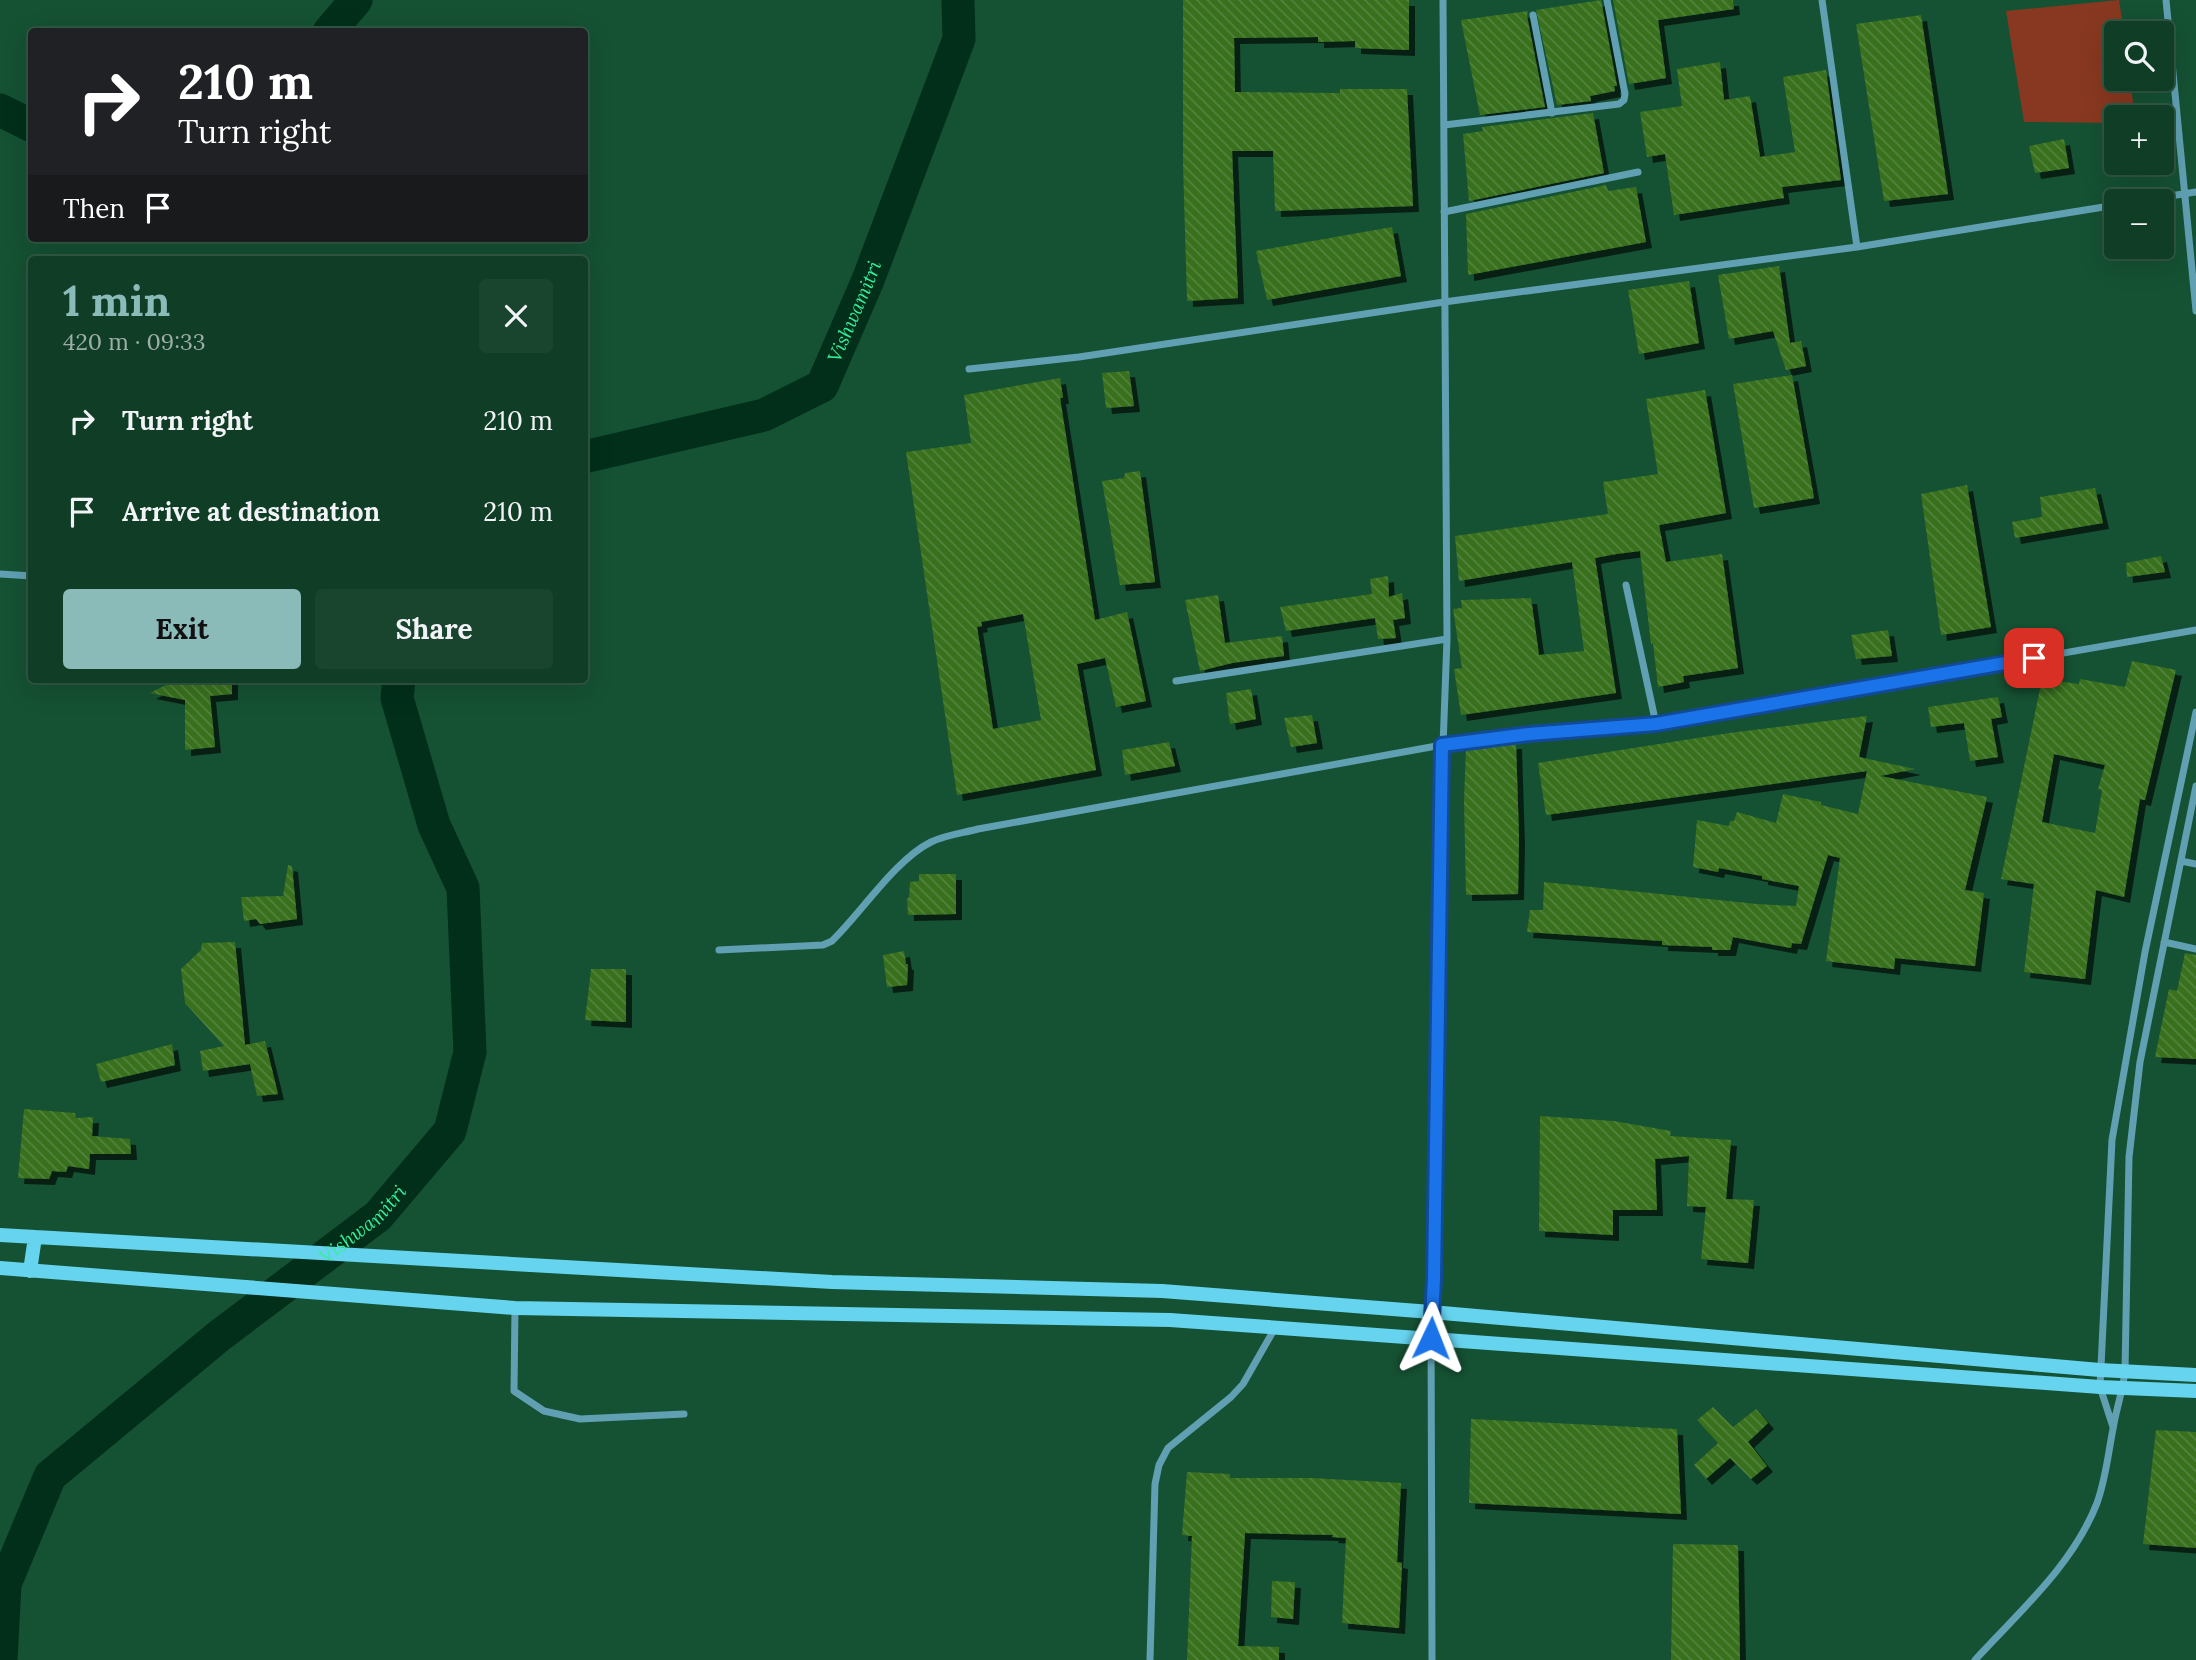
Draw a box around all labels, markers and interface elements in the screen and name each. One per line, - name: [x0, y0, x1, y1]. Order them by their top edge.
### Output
- map controls: [2104, 21, 2174, 259]
- button: search: [2104, 21, 2174, 91]
- text: 210 m: [178, 50, 313, 112]
- icon: right: [63, 56, 154, 147]
- button: +: [2104, 105, 2174, 175]
- text: Turn right: [178, 111, 331, 152]
- icon: arrive: [139, 189, 177, 227]
- button: −: [2104, 189, 2174, 259]
- text: Then: [63, 192, 125, 225]
- water label: Vishwamitri: [822, 257, 886, 366]
- text: 1 min: [63, 274, 170, 328]
- button: close: [479, 279, 553, 353]
- text: 420 m · 09:33: [63, 327, 206, 356]
- icon: right: [63, 402, 101, 440]
- text: Turn right: [122, 404, 253, 437]
- text: 210 m: [483, 404, 553, 437]
- icon: arrive: [63, 493, 101, 531]
- text: Arrive at destination: [122, 495, 380, 528]
- text: 210 m: [483, 495, 553, 528]
- button: Exit: [63, 589, 301, 669]
- button: Share: [315, 589, 553, 669]
- pin: [2004, 628, 2064, 688]
- icon: arrive: [2015, 639, 2053, 677]
- water label: Vishwamitri: [314, 1180, 411, 1268]
- position arrow: [1394, 1301, 1468, 1375]

